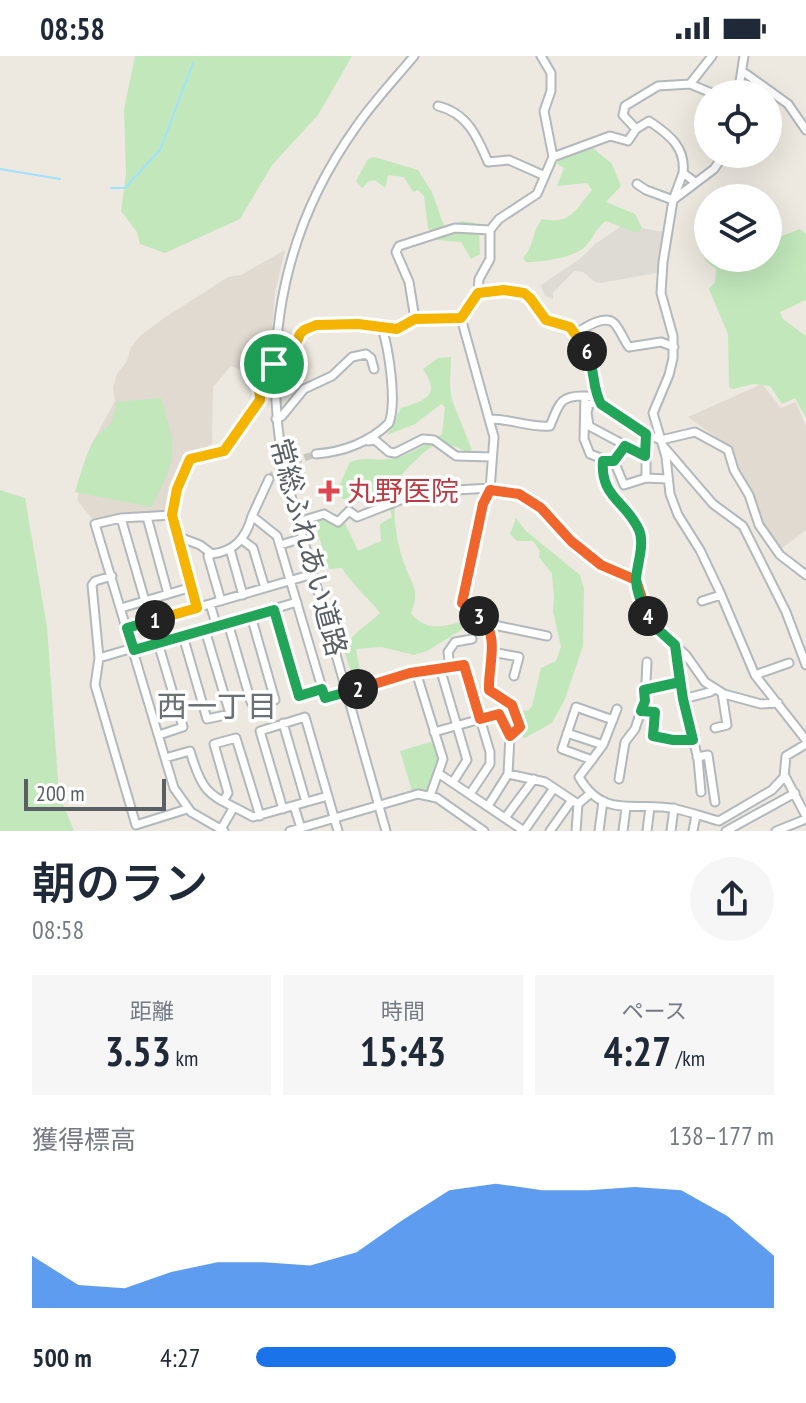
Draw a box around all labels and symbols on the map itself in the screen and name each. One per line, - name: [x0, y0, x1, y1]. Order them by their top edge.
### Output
- pin: [240, 330, 308, 398]
- pin: 6: [567, 331, 607, 371]
- street label: 常総ふれあい道路: [263, 434, 356, 660]
- place label: 丸野医院: [347, 472, 459, 509]
- marker: 丸野医院: [318, 480, 340, 502]
- pin: 3: [459, 596, 499, 636]
- pin: 4: [628, 596, 668, 636]
- pin: 1: [135, 600, 175, 640]
- pin: 2: [338, 669, 378, 709]
- district label: 西一丁目: [157, 686, 277, 725]
- scale bar: [24, 775, 166, 811]

